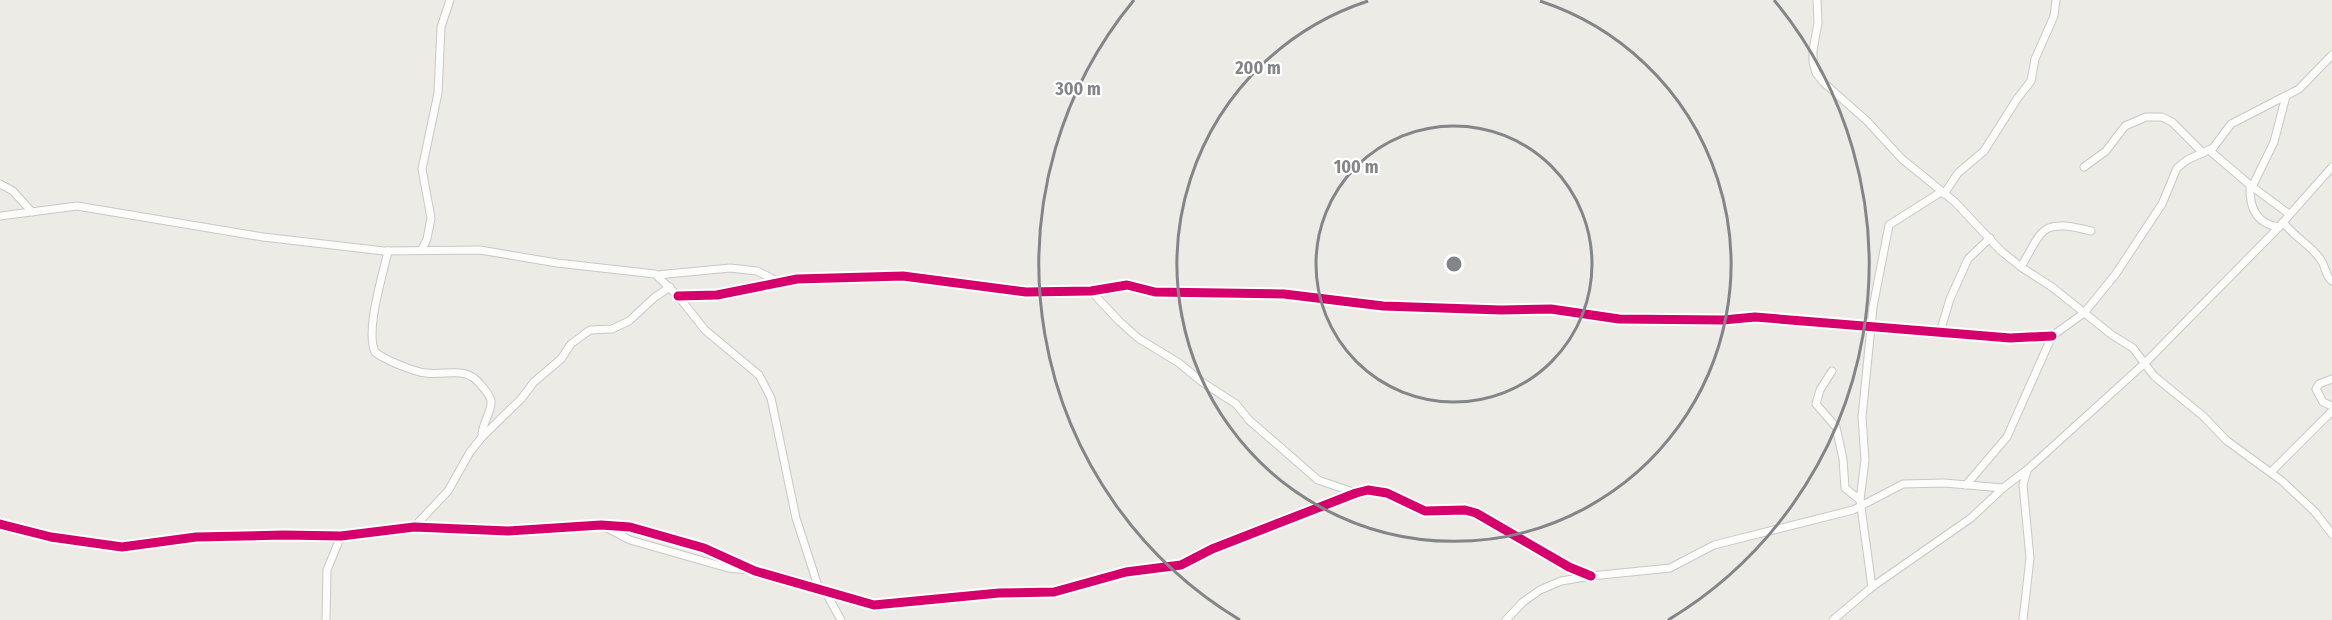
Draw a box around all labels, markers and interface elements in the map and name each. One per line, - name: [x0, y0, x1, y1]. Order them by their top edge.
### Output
- text: 200 m: [1234, 57, 1281, 79]
- text: 300 m: [1054, 78, 1101, 100]
- text: 100 m: [1334, 156, 1378, 178]
- centre of rings: [1444, 254, 1464, 274]

